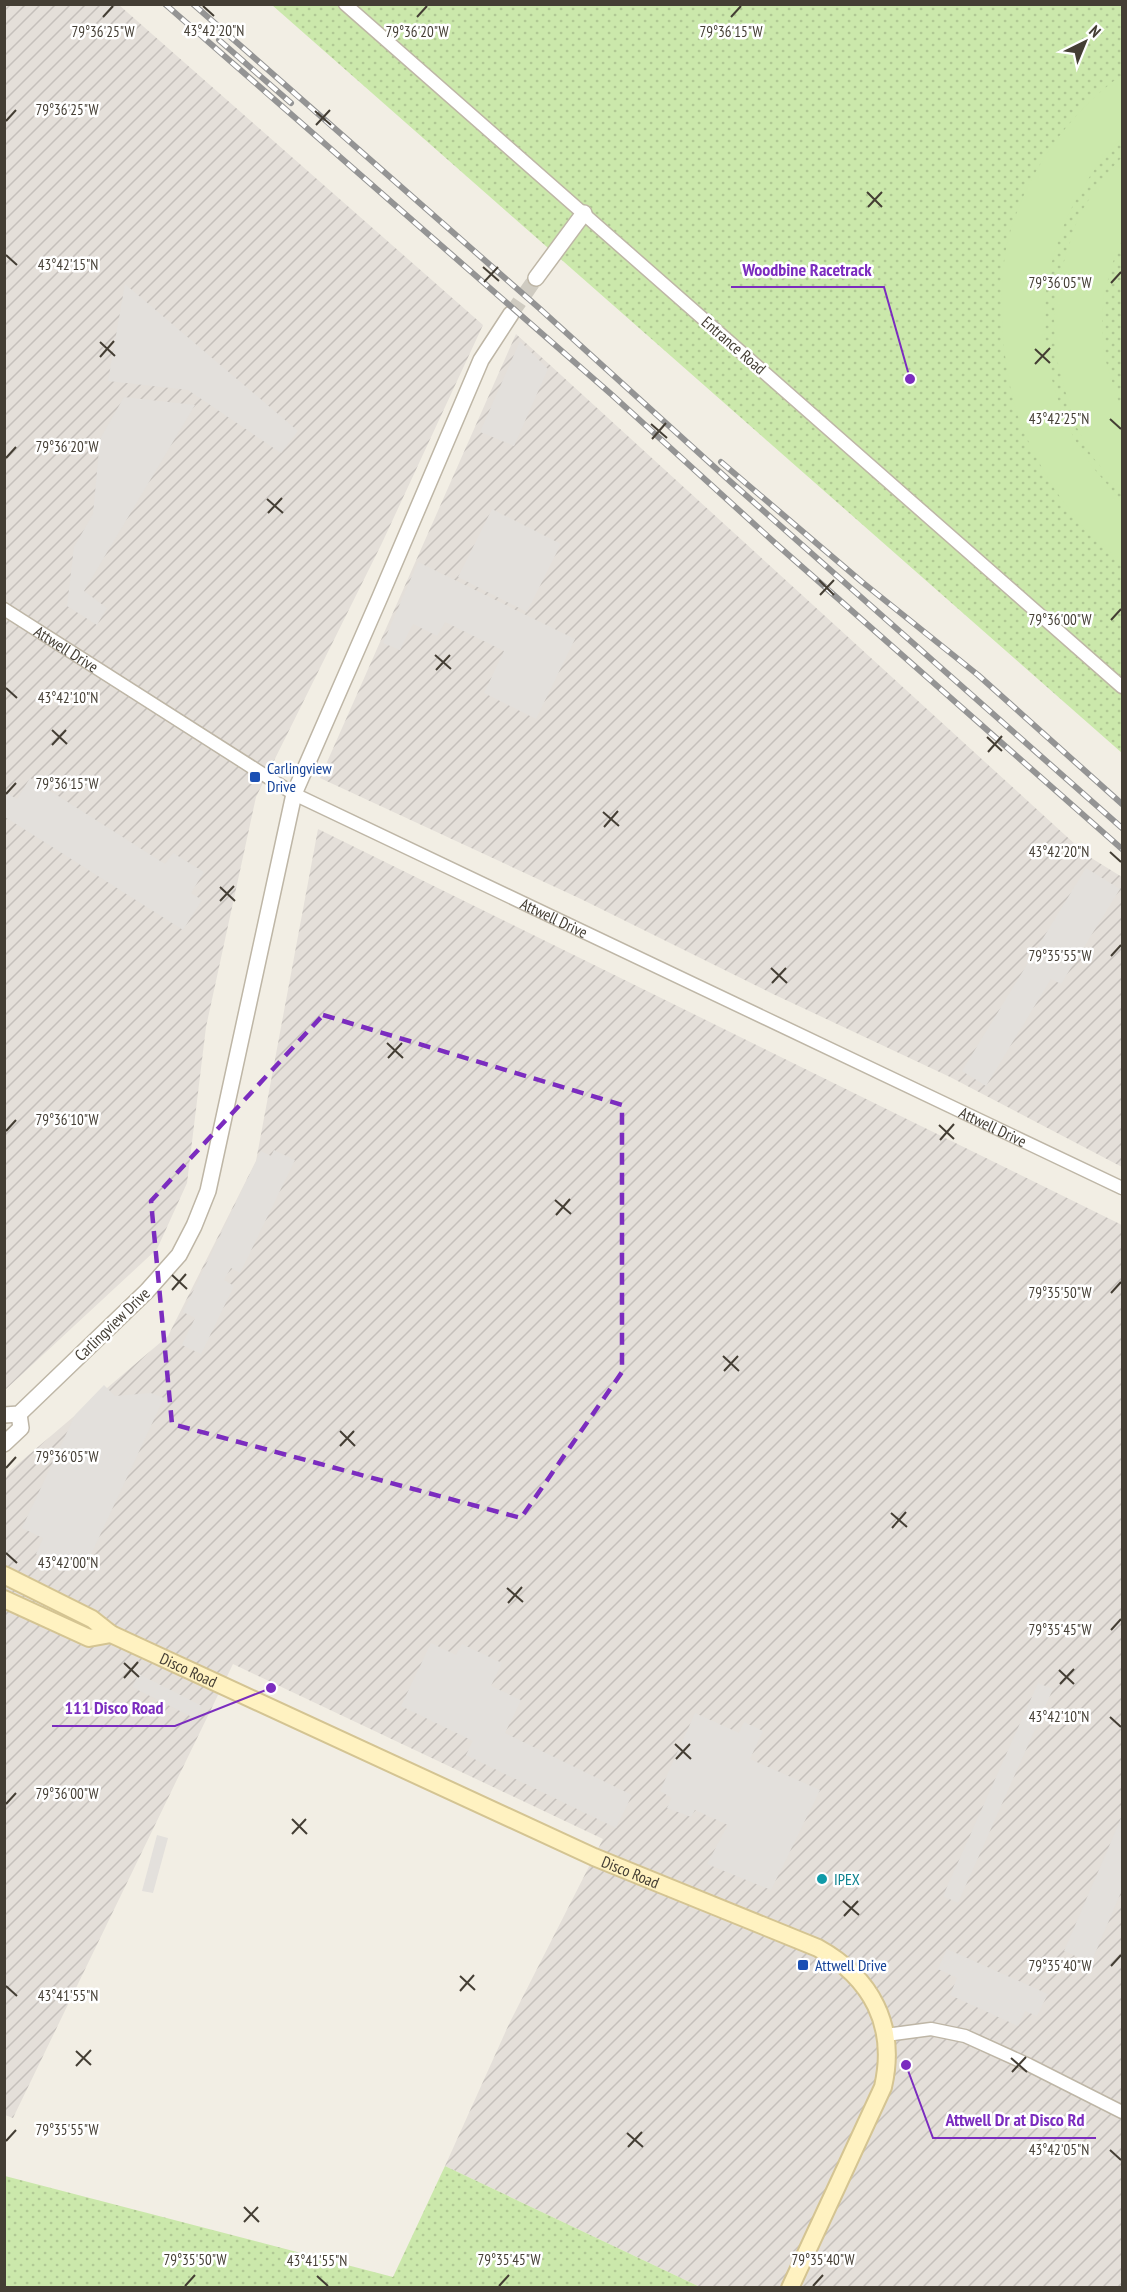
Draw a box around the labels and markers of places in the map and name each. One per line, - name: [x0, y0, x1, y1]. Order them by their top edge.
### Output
- callout: Woodbine Racetrack: [731, 251, 884, 287]
- place label: Carlingview Drive: [267, 758, 332, 796]
- marker: Carlingview Drive: [248, 770, 262, 784]
- callout: 111 Disco Road: [52, 1690, 175, 1726]
- place label: IPEX: [834, 1869, 860, 1889]
- marker: IPEX: [815, 1872, 829, 1886]
- place label: Attwell Drive: [815, 1955, 887, 1975]
- marker: Attwell Drive: [796, 1958, 810, 1972]
- callout: Attwell Dr at Disco Rd: [933, 2102, 1096, 2138]

